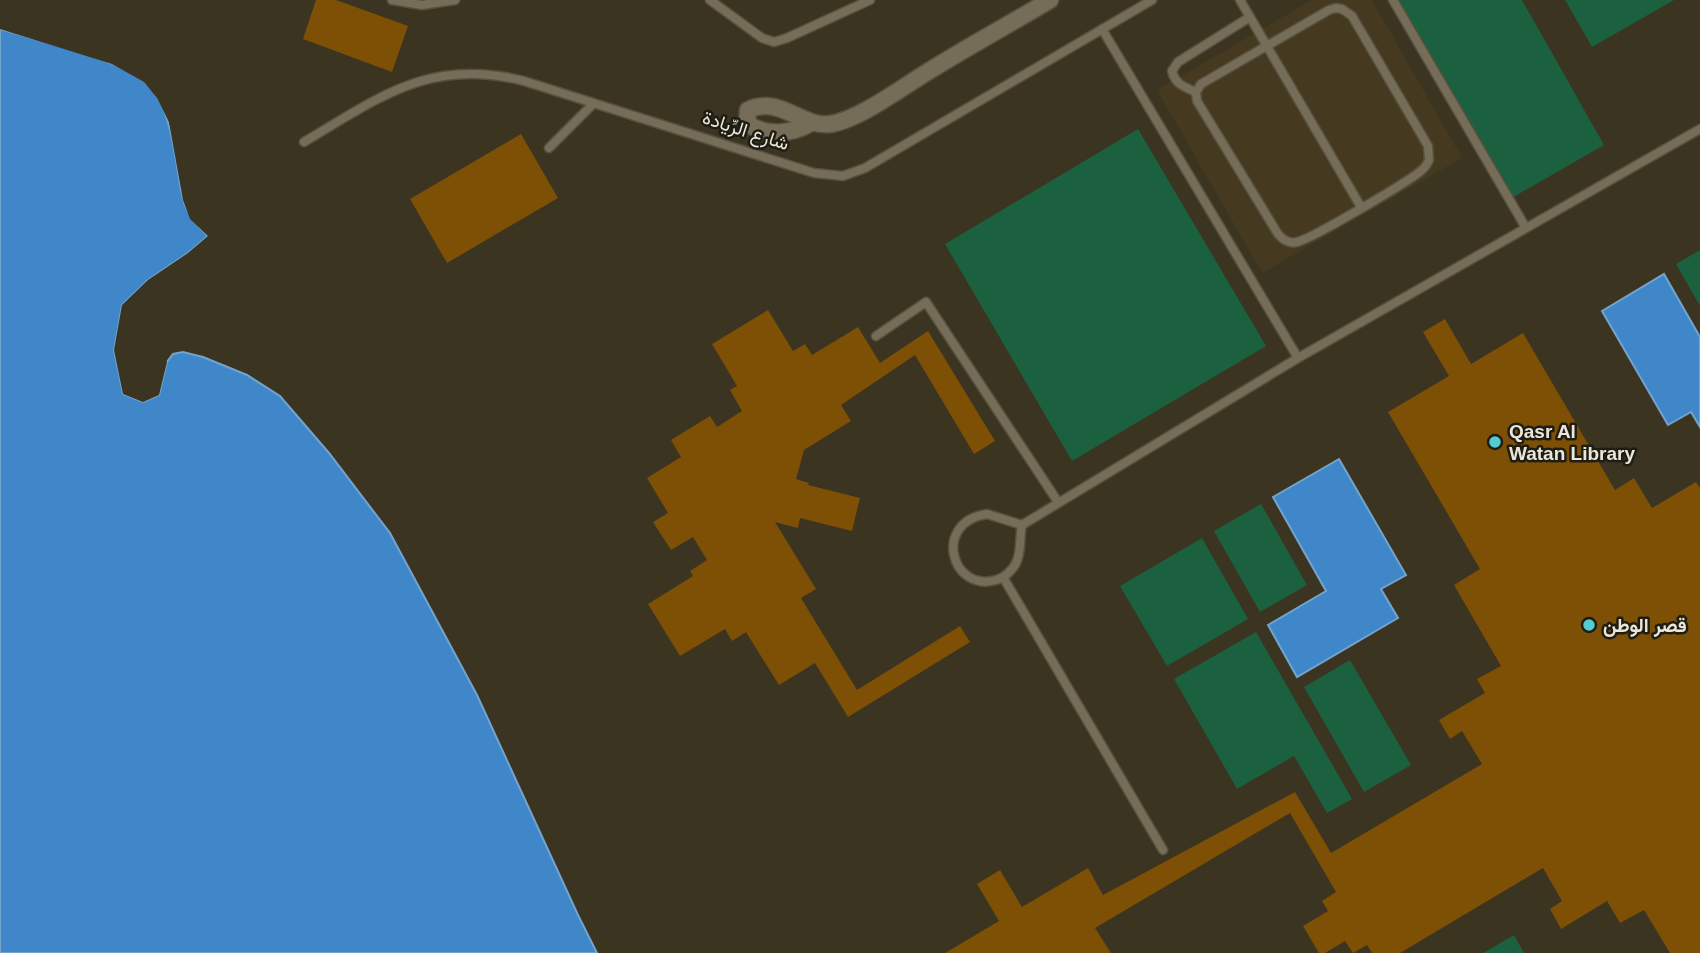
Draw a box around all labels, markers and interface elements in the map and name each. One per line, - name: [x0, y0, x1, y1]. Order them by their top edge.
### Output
- street label: شارع الرِّيادة: [699, 107, 792, 156]
- place label: Qasr Al Watan Library: [1509, 421, 1635, 464]
- marker: Qasr Al Watan Library: [1487, 434, 1503, 450]
- place label: قصر الوطن: [1603, 615, 1687, 638]
- marker: قصر الوطن: [1581, 617, 1597, 633]

